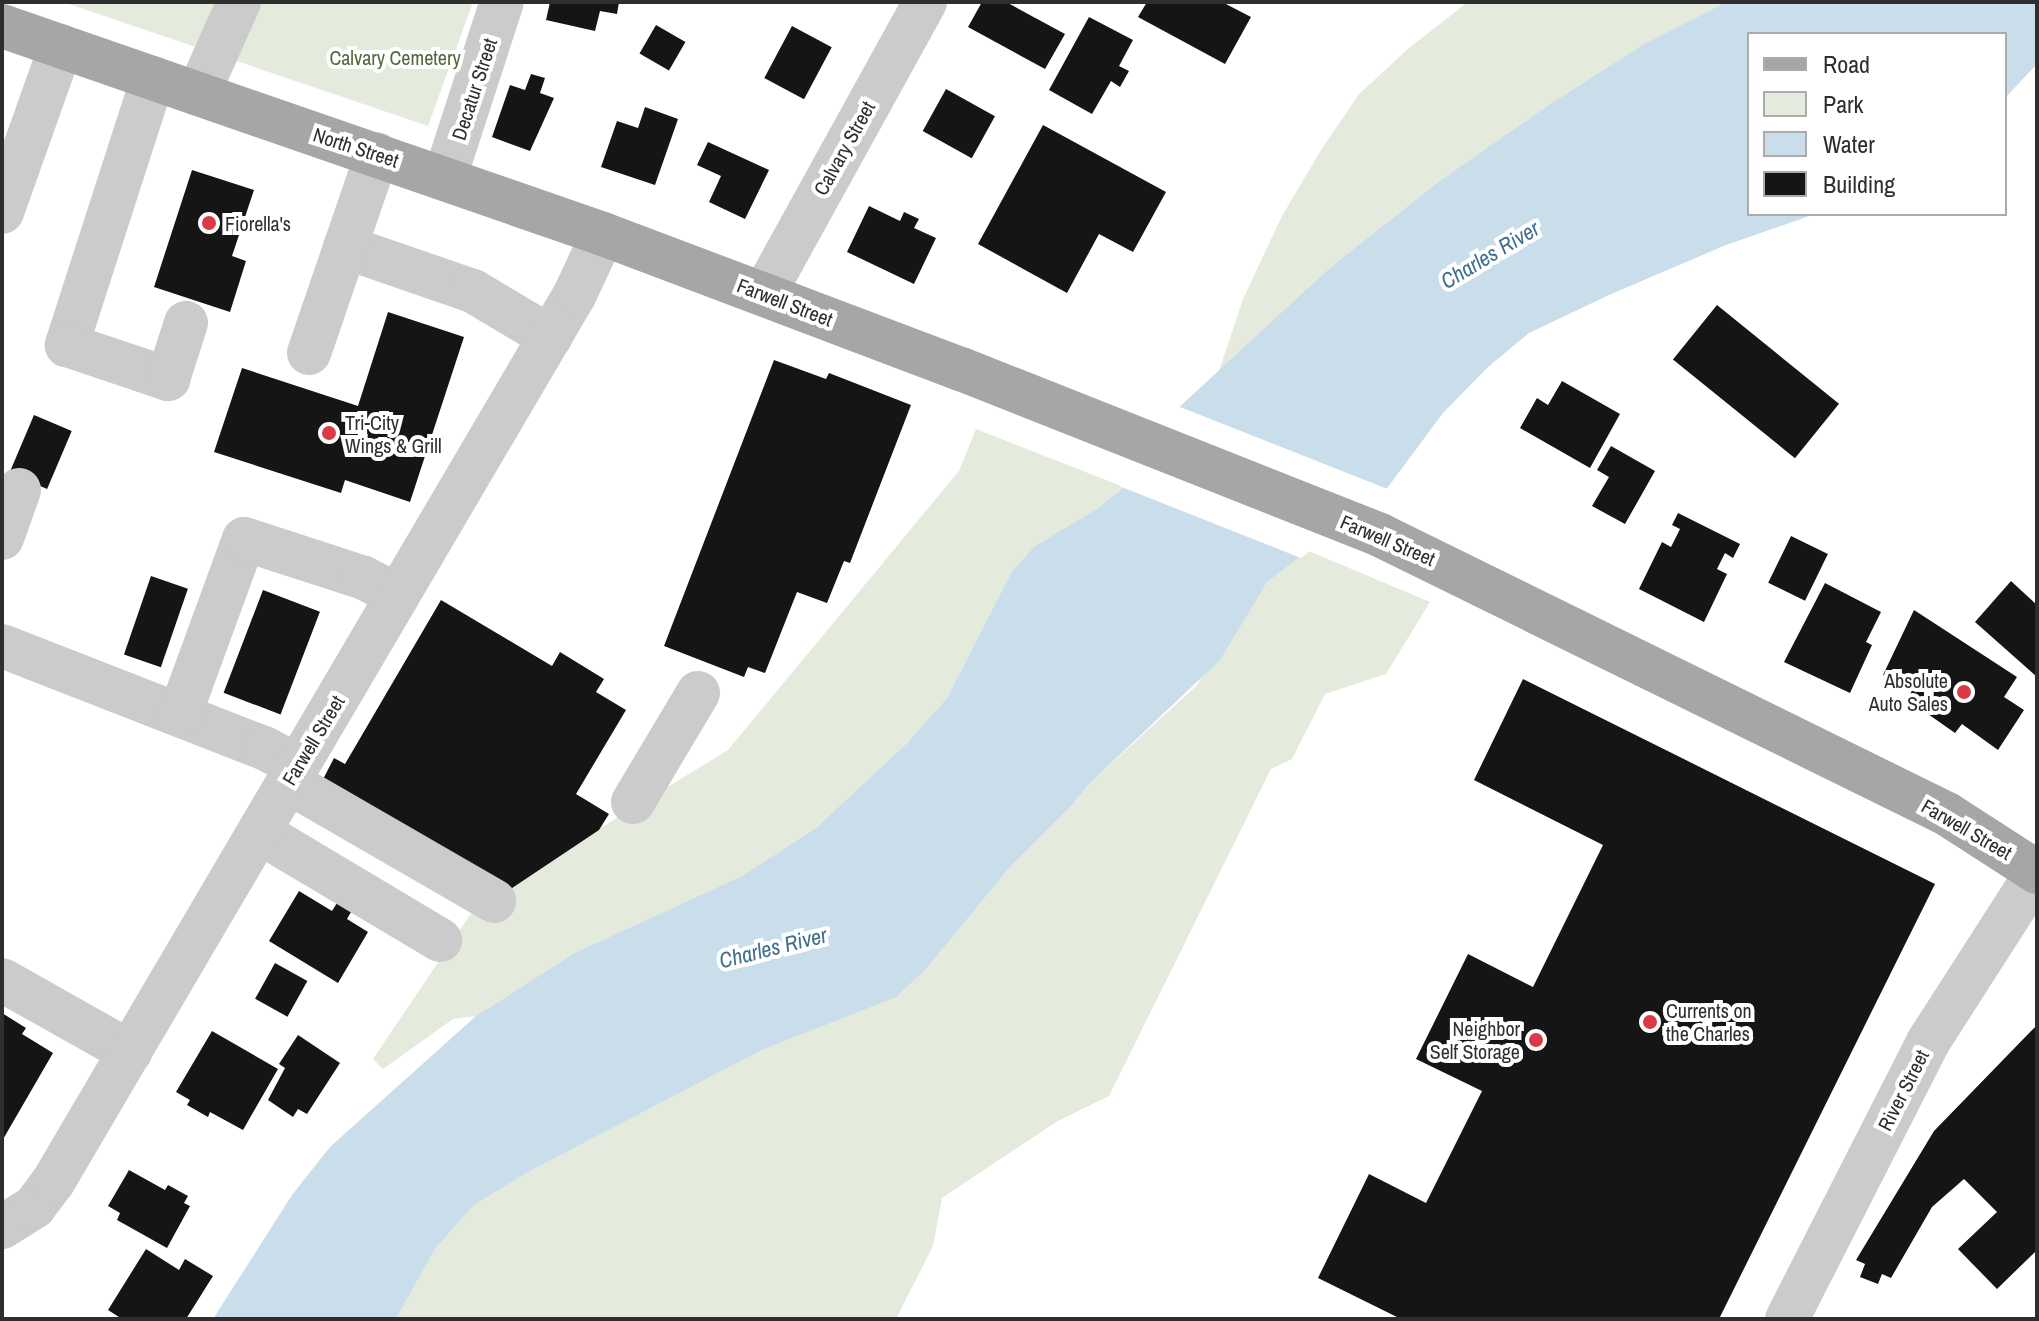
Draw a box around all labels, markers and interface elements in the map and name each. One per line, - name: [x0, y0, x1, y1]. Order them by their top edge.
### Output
- legend: [1747, 32, 2007, 216]
- street label: Decatur Street: [446, 35, 502, 143]
- park label: Calvary Cemetery: [329, 45, 461, 69]
- text: Road: [1823, 48, 1870, 80]
- text: Park: [1823, 88, 1863, 120]
- street label: Calvary Street: [808, 97, 880, 199]
- street label: North Street: [310, 122, 402, 172]
- text: Water: [1823, 128, 1875, 160]
- text: Building: [1823, 168, 1895, 200]
- place label: Fiorella's: [225, 211, 291, 235]
- marker: Fiorella's: [200, 214, 218, 232]
- water label: Charles River: [1436, 215, 1544, 295]
- street label: Farwell Street: [734, 273, 836, 331]
- place label: Tri-City Wings & Grill: [345, 410, 442, 457]
- marker: Tri-City Wings & Grill: [320, 424, 338, 442]
- street label: Farwell Street: [1337, 509, 1439, 571]
- place label: Absolute Auto Sales: [1869, 668, 1948, 715]
- marker: Absolute Auto Sales: [1955, 683, 1973, 701]
- street label: Farwell Street: [277, 691, 349, 789]
- street label: Farwell Street: [1918, 794, 2016, 864]
- water label: Charles River: [716, 922, 830, 974]
- place label: Currents on the Charles: [1666, 998, 1752, 1045]
- marker: Currents on the Charles: [1641, 1013, 1659, 1031]
- place label: Neighbor Self Storage: [1430, 1016, 1520, 1063]
- marker: Neighbor Self Storage: [1527, 1031, 1545, 1049]
- street label: River Street: [1872, 1046, 1934, 1134]

